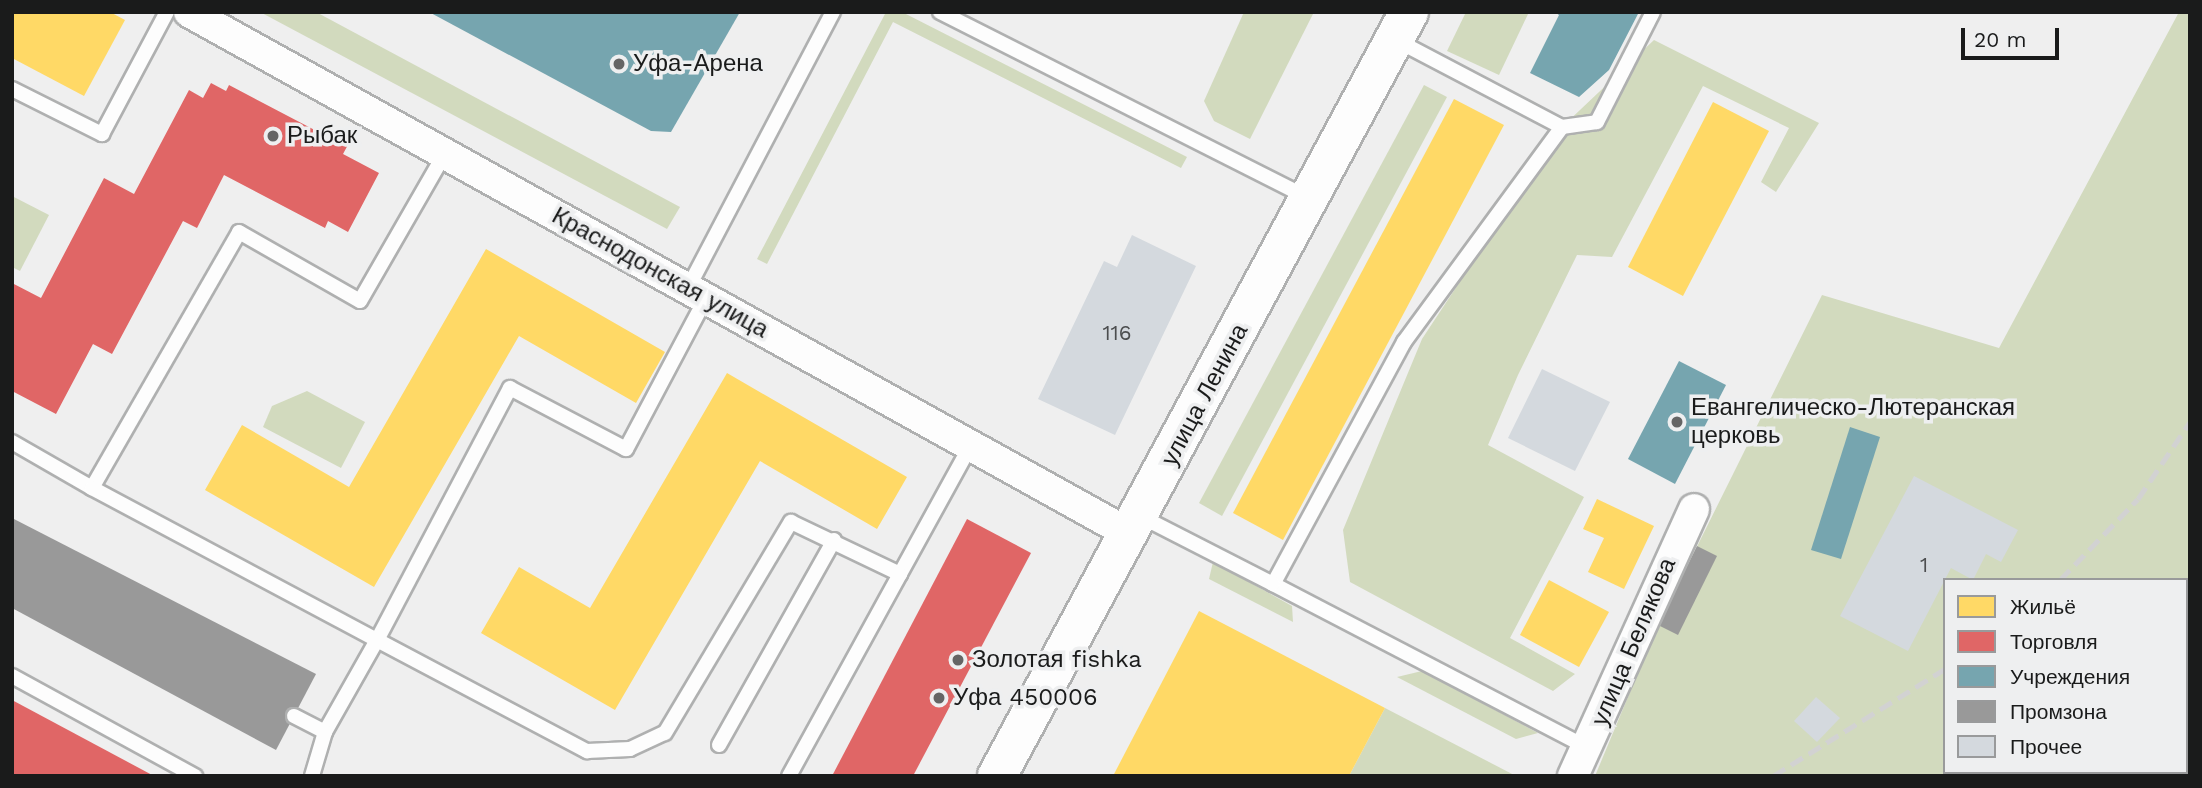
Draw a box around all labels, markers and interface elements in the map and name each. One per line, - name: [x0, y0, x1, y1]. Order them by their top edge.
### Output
- scale bar: [1964, 14, 2062, 58]
- text: 20 m: [1974, 27, 2026, 52]
- place label: Уфа-Арена: [633, 50, 763, 78]
- marker: Уфа-Арена: [611, 56, 627, 72]
- place label: Рыбак: [287, 122, 357, 150]
- marker: Рыбак: [265, 128, 281, 144]
- street label: Краснодонская улица: [547, 202, 773, 344]
- street label: улица Ленина: [1156, 319, 1254, 471]
- house number: 116: [1102, 320, 1132, 346]
- place label: Евангелическо-Лютеранская церковь: [1691, 394, 2015, 450]
- marker: Евангелическо-Лютеранская церковь: [1669, 414, 1685, 430]
- house number: 1: [1920, 552, 1928, 578]
- street label: улица Белякова: [1586, 554, 1682, 730]
- legend: [1943, 578, 2188, 774]
- text: Жильё: [2010, 594, 2076, 619]
- text: Торговля: [2010, 629, 2098, 654]
- place label: Золотая fishka: [972, 646, 1142, 674]
- marker: Золотая fishka: [950, 652, 966, 668]
- text: Учреждения: [2010, 664, 2130, 689]
- place label: Уфа 450006: [953, 684, 1098, 712]
- marker: Уфа 450006: [931, 690, 947, 706]
- text: Промзона: [2010, 699, 2107, 724]
- text: Прочее: [2010, 734, 2082, 759]

